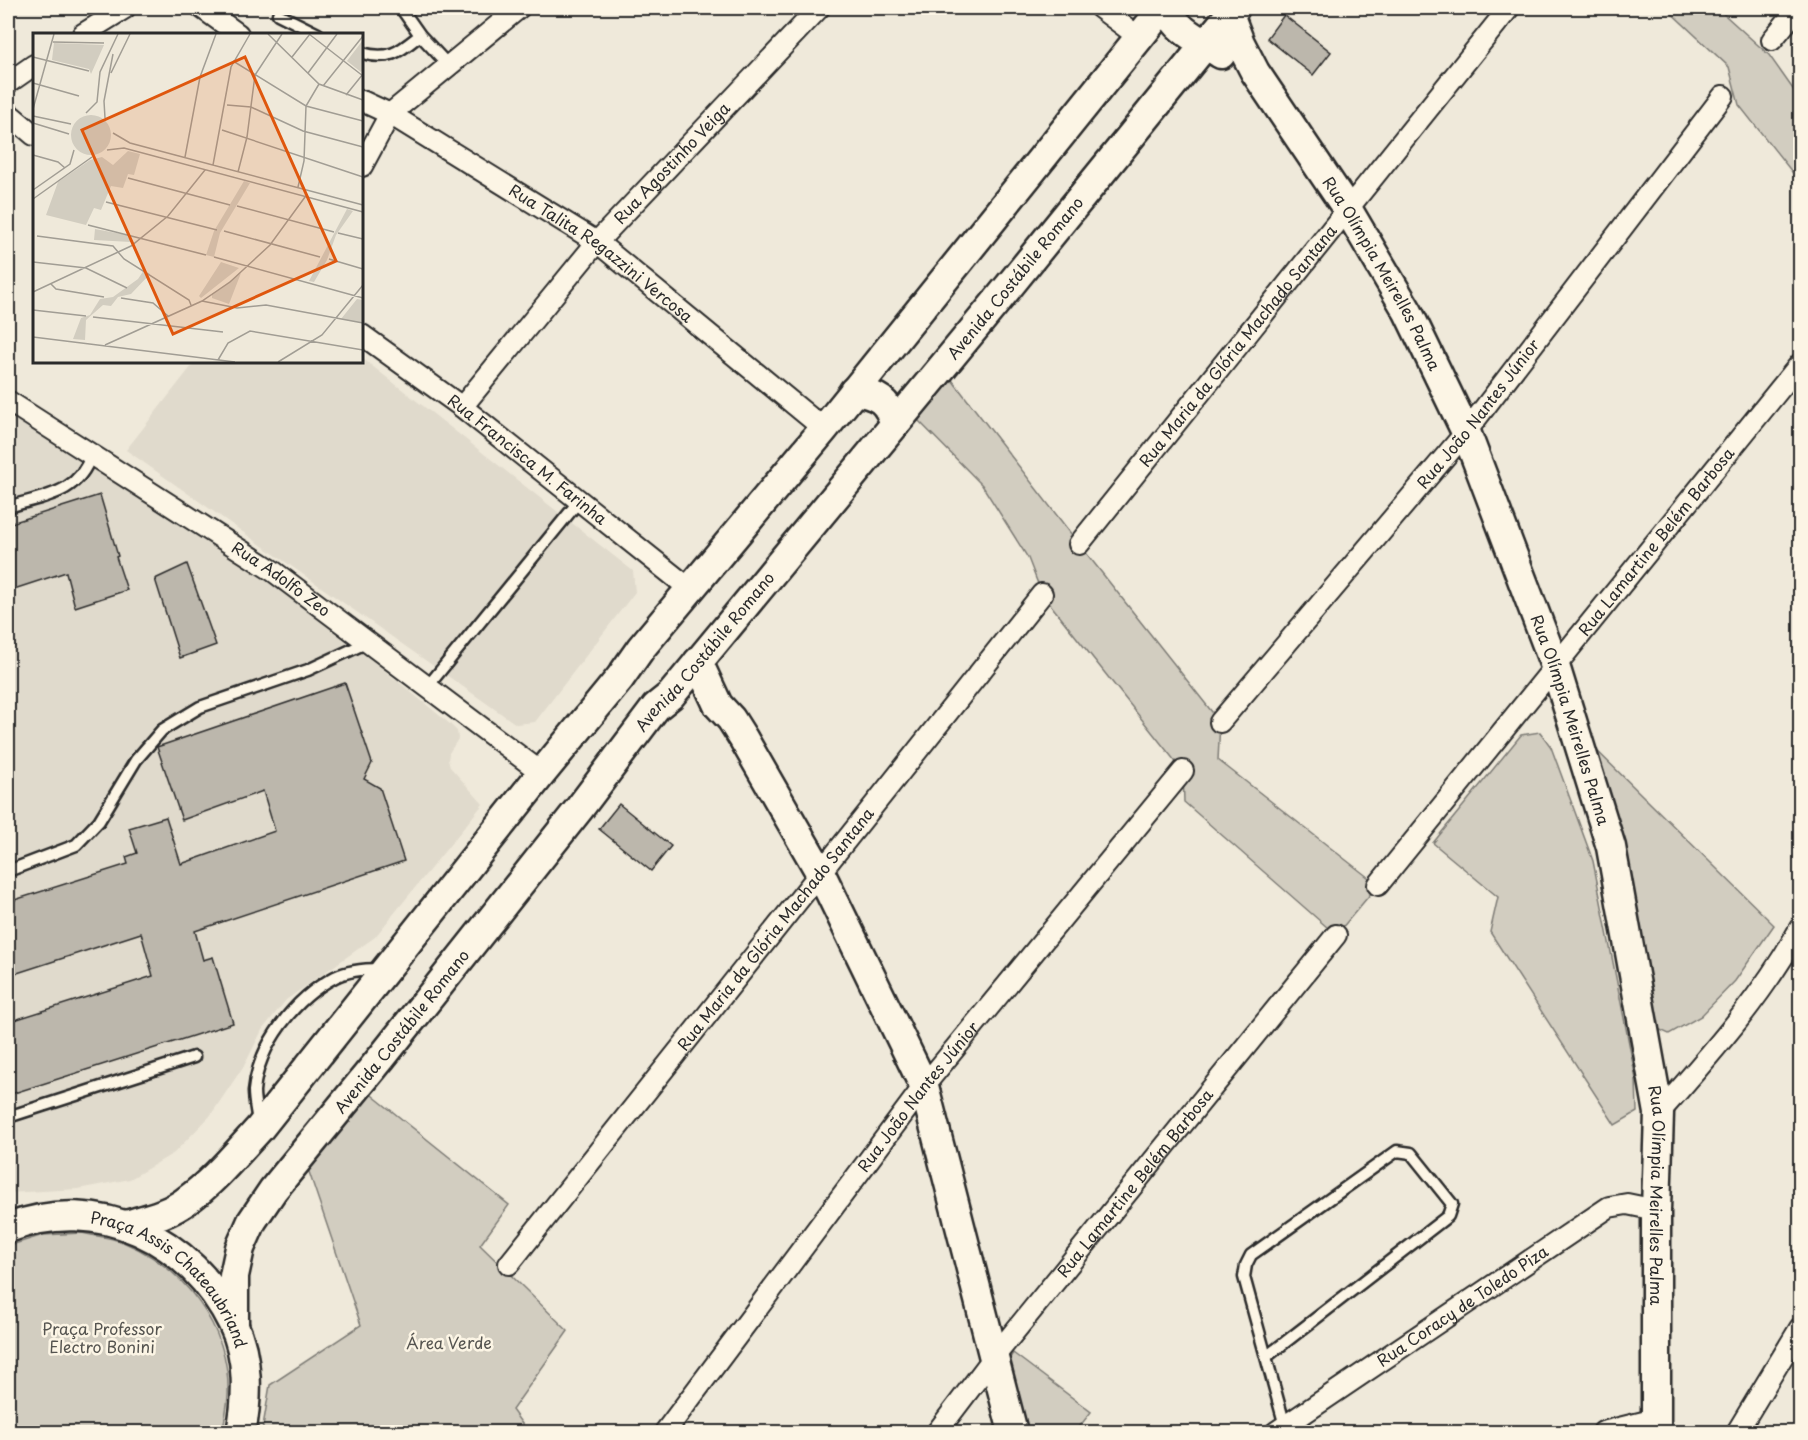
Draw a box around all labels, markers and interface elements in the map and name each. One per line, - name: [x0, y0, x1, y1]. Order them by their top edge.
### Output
- inset map: [33, 33, 363, 363]
- street label: Rua Agostinho Veiga: [607, 96, 735, 229]
- street label: Rua Olímpia Meirelles Palma: [1318, 171, 1447, 374]
- street label: Rua Talita Regazzini Vercosa: [505, 177, 699, 328]
- street label: Avenida Costábile Romano: [941, 191, 1088, 364]
- street label: Rua Maria da Glória Machado Santana: [1133, 219, 1342, 471]
- street label: Rua João Nantes Júnior: [1410, 333, 1545, 493]
- street label: Rua Francisca M. Farinha: [443, 388, 613, 530]
- street label: Rua Lamartine Belém Barbosa: [1572, 441, 1739, 640]
- street label: Rua Adolfo Zeo: [228, 535, 336, 621]
- street label: Avenida Costábile Romano: [629, 566, 779, 736]
- street label: Rua Olímpia Meirelles Palma: [1525, 611, 1617, 828]
- street label: Rua Maria da Glória Machado Santana: [671, 802, 879, 1055]
- street label: Avenida Costábile Romano: [328, 944, 474, 1118]
- street label: Rua João Nantes Júnior: [851, 1015, 984, 1177]
- street label: Rua Lamartine Belém Barbosa: [1050, 1083, 1218, 1282]
- street label: Rua Olímpia Meirelles Palma: [1643, 1083, 1672, 1305]
- street label: Praça Assis Chateaubriand: [89, 1204, 254, 1350]
- street label: Rua Coracy de Toledo Piza: [1371, 1239, 1552, 1372]
- park label: Praça Professor Electro Bonini: [42, 1316, 162, 1358]
- park label: Área Verde: [406, 1330, 492, 1354]

